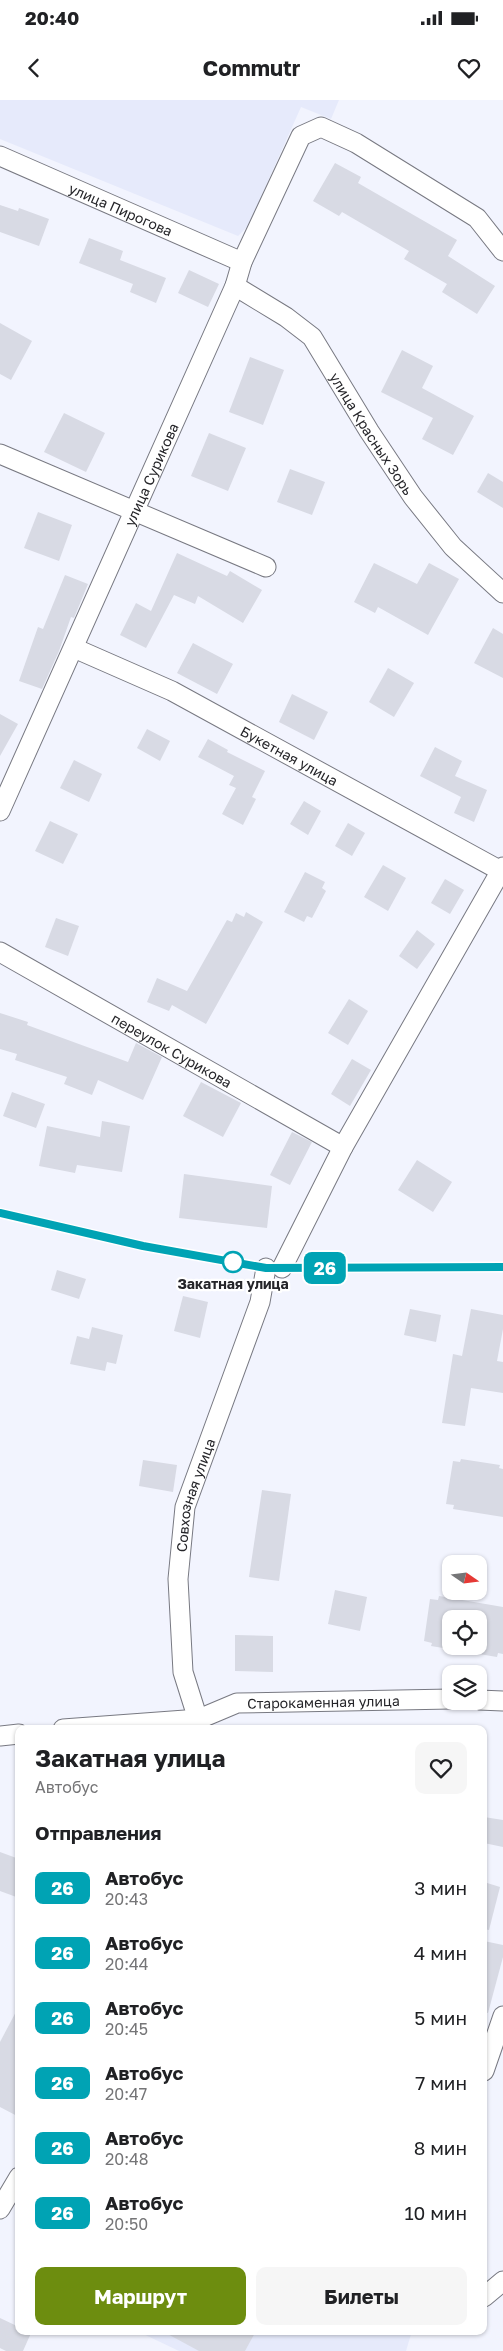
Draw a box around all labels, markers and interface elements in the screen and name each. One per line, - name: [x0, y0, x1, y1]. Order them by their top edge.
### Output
- text: 20:40: [25, 6, 79, 29]
- icon: back: [20, 54, 48, 82]
- text: Commutr: [203, 54, 300, 81]
- icon: heart: [455, 54, 483, 82]
- street label: улица Пирогова: [67, 179, 175, 239]
- street label: улица Красных Зорь: [327, 369, 417, 498]
- street label: улица Сурикова: [120, 420, 181, 528]
- street label: Букетная улица: [238, 722, 341, 789]
- street label: переулок Сурикова: [109, 1009, 235, 1091]
- marker: Закатная улица: [222, 1251, 244, 1273]
- line badge: 26: [302, 1252, 348, 1284]
- text: 26: [314, 1257, 336, 1279]
- place label: Закатная улица: [177, 1275, 289, 1292]
- street label: Совхозная улица: [172, 1436, 218, 1553]
- north arrow: [442, 1555, 488, 1600]
- map controls: [442, 1555, 487, 1710]
- button: locate: [442, 1610, 487, 1655]
- button: layers: [442, 1665, 487, 1710]
- street label: Старокаменная улица: [247, 1691, 400, 1711]
- button: heart: [415, 1742, 467, 1794]
- text: Закатная улица: [35, 1743, 225, 1772]
- text: Автобус: [35, 1777, 98, 1797]
- text: Отправления: [35, 1821, 161, 1844]
- text: Автобус: [105, 1866, 183, 1889]
- text: 3 мин: [414, 1876, 467, 1899]
- text: 26: [51, 1877, 74, 1899]
- text: 20:43: [105, 1889, 148, 1909]
- text: Автобус: [105, 1931, 183, 1954]
- text: 4 мин: [414, 1941, 467, 1964]
- text: 26: [51, 1942, 74, 1964]
- text: 20:44: [105, 1954, 149, 1974]
- text: Автобус: [105, 1996, 183, 2019]
- text: 5 мин: [414, 2006, 467, 2029]
- text: 26: [51, 2007, 74, 2029]
- text: 20:45: [105, 2019, 148, 2039]
- text: Автобус: [105, 2061, 183, 2084]
- text: 7 мин: [415, 2071, 467, 2094]
- text: 26: [51, 2072, 74, 2094]
- text: 20:47: [105, 2084, 147, 2104]
- text: Автобус: [105, 2126, 183, 2149]
- text: 8 мин: [414, 2136, 467, 2159]
- text: 26: [51, 2137, 74, 2159]
- text: 20:48: [105, 2149, 149, 2169]
- text: Автобус: [105, 2191, 183, 2214]
- text: 10 мин: [404, 2201, 467, 2224]
- text: 26: [51, 2202, 74, 2224]
- text: 20:50: [105, 2214, 148, 2234]
- button: Маршрут: [35, 2267, 246, 2325]
- button: Билеты: [256, 2267, 467, 2325]

